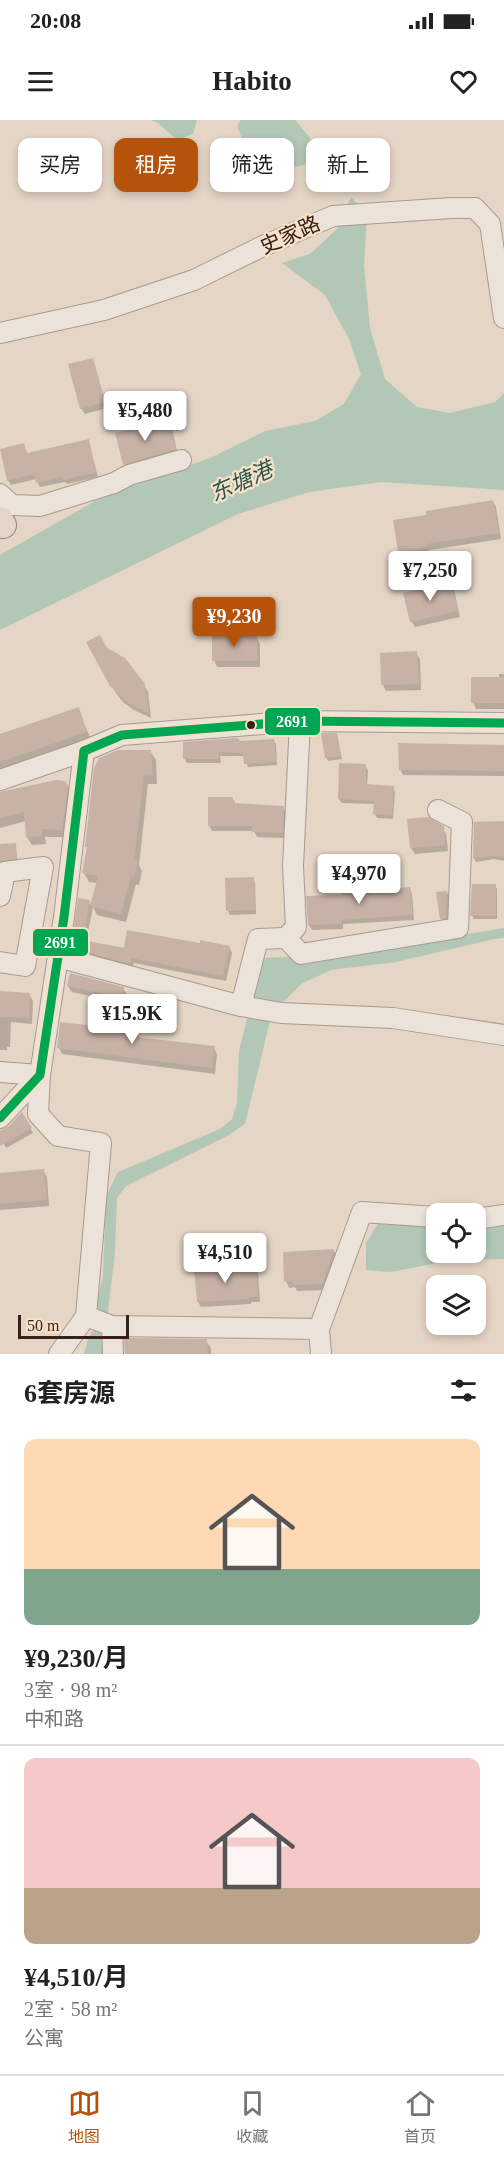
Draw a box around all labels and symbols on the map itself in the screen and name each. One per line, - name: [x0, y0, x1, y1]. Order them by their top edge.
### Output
- street label: 史家路: [256, 211, 324, 259]
- pin: ¥5,480: [96, 391, 194, 442]
- water label: 东塘港: [206, 455, 279, 506]
- pin: ¥7,250: [381, 551, 479, 602]
- pin: ¥9,230: [185, 597, 283, 648]
- line badge: 2691: [264, 707, 321, 736]
- text: 2691: [276, 713, 308, 730]
- unlabelled marker: [245, 719, 257, 731]
- pin: ¥4,970: [310, 854, 408, 905]
- line badge: 2691: [32, 928, 89, 957]
- text: 2691: [44, 934, 76, 951]
- pin: ¥15.9K: [83, 994, 181, 1045]
- pin: ¥4,510: [176, 1233, 274, 1284]
- scale bar: [18, 1312, 129, 1340]

